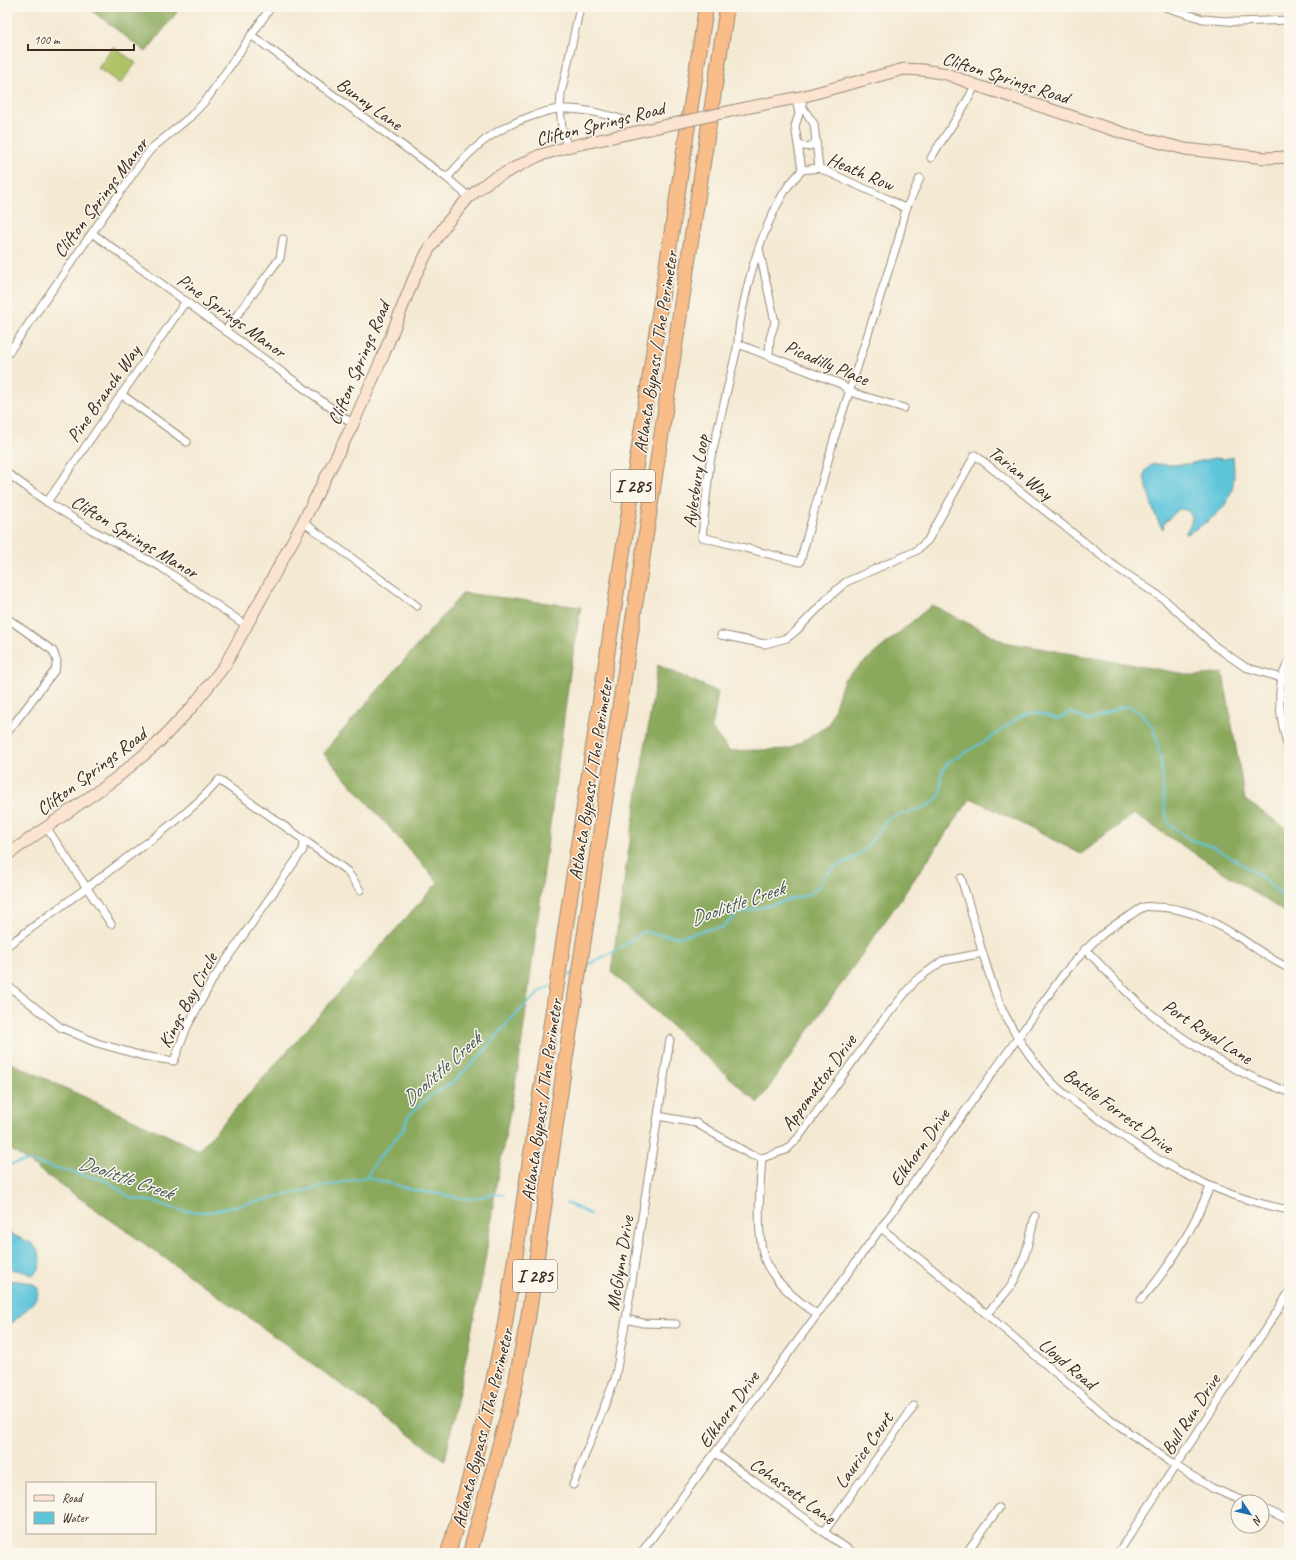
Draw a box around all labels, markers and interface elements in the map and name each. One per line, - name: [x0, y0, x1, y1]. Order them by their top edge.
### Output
- scale bar: [28, 26, 134, 52]
- text: 100 m: [34, 32, 61, 48]
- street label: Clifton Springs Road: [939, 46, 1075, 111]
- street label: Bunny Lane: [332, 72, 408, 137]
- street label: Clifton Springs Road: [533, 96, 670, 152]
- street label: Clifton Springs Manor: [48, 131, 155, 262]
- street label: Heath Row: [824, 147, 899, 197]
- street label: Atlanta Bypass / The Perimeter: [628, 248, 684, 455]
- street label: Pine Springs Manor: [172, 268, 292, 364]
- street label: Clifton Springs Road: [322, 295, 397, 429]
- street label: Picadilly Place: [781, 335, 874, 392]
- street label: Pine Branch Way: [62, 339, 147, 447]
- street label: Aylesbury Loop: [678, 432, 714, 529]
- street label: Tarian Way: [983, 440, 1059, 506]
- road number: I 285: [611, 470, 655, 502]
- street label: Clifton Springs Manor: [67, 489, 204, 585]
- street label: Atlanta Bypass / The Perimeter: [563, 675, 619, 882]
- street label: Clifton Springs Road: [32, 720, 154, 821]
- water label: Doolittle Creek: [687, 875, 791, 931]
- street label: Kings Bay Circle: [153, 947, 224, 1052]
- street label: Port Royal Lane: [1158, 994, 1258, 1071]
- street label: Atlanta Bypass / The Perimeter: [516, 996, 568, 1203]
- water label: Doolittle Creek: [397, 1025, 489, 1111]
- street label: Appomattox Drive: [776, 1028, 863, 1136]
- street label: Battle Forrest Drive: [1059, 1063, 1180, 1160]
- street label: Elkhorn Drive: [884, 1103, 956, 1191]
- water label: Doolittle Creek: [75, 1150, 180, 1206]
- street label: McGlynn Drive: [601, 1212, 640, 1312]
- road number: I 285: [513, 1260, 557, 1292]
- street label: Atlanta Bypass / The Perimeter: [447, 1325, 520, 1530]
- street label: Lloyd Road: [1034, 1333, 1104, 1397]
- street label: Elkhorn Drive: [693, 1365, 766, 1453]
- street label: Bull Run Drive: [1156, 1368, 1227, 1459]
- street label: Laurice Court: [829, 1407, 900, 1493]
- street label: Cohassett Lane: [745, 1452, 841, 1531]
- legend: [26, 1482, 156, 1534]
- text: Road: [62, 1490, 84, 1506]
- north arrow: [1230, 1494, 1270, 1534]
- text: Water: [62, 1510, 90, 1526]
- text: N: [1249, 1513, 1266, 1528]

